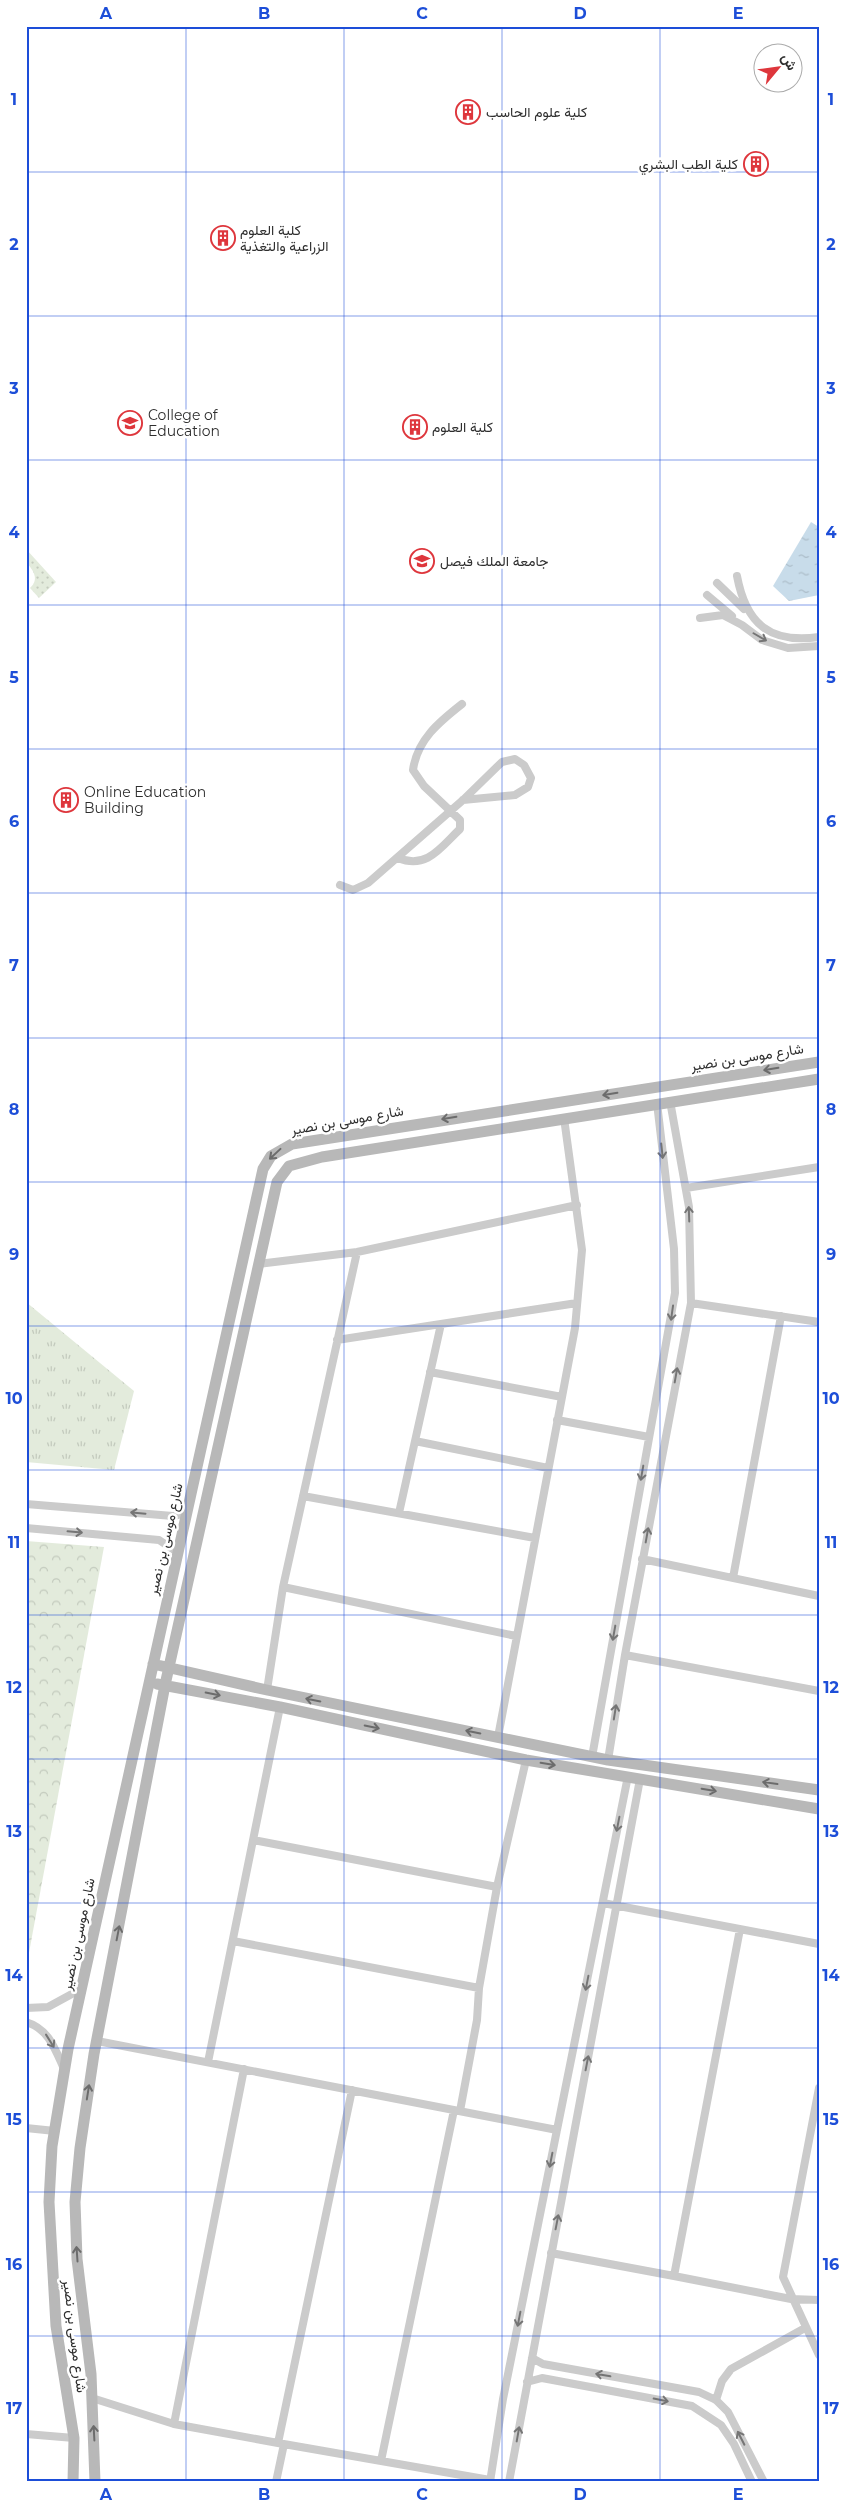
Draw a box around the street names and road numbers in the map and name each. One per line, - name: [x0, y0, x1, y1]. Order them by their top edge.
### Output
- street label: شارع موسى بن نصير: [688, 1039, 805, 1077]
- street label: شارع موسى بن نصير: [288, 1101, 405, 1141]
- street label: شارع موسى بن نصير: [143, 1481, 189, 1598]
- street label: شارع موسى بن نصير: [57, 1876, 101, 1993]
- street label: شارع موسى بن نصير: [57, 2277, 91, 2394]

